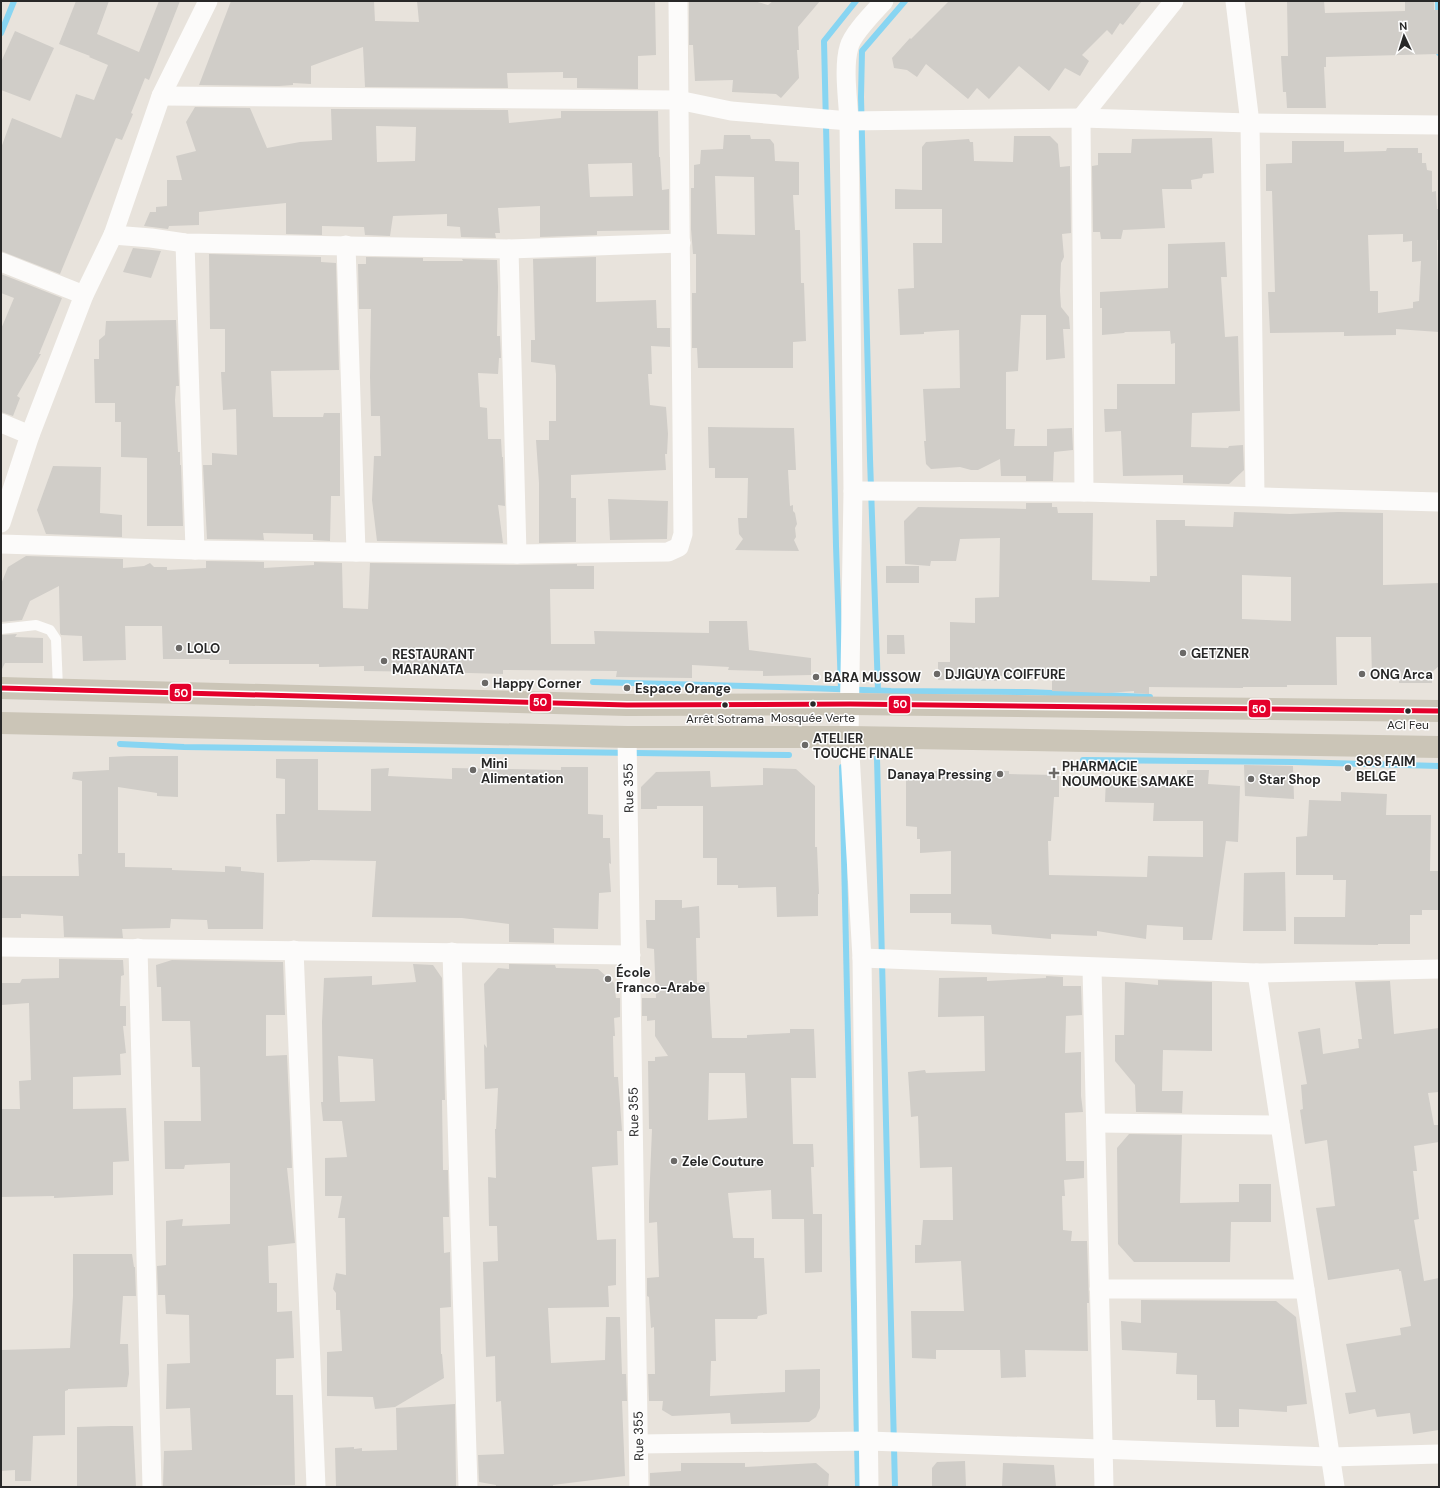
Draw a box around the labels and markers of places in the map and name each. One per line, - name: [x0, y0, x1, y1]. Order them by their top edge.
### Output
- place label: LOLO: [187, 640, 220, 657]
- marker: LOLO: [174, 643, 184, 653]
- place label: GETZNER: [1191, 645, 1249, 662]
- place label: RESTAURANT MARANATA: [392, 646, 475, 678]
- marker: GETZNER: [1178, 648, 1188, 658]
- marker: RESTAURANT MARANATA: [379, 656, 389, 666]
- place label: DJIGUYA COIFFURE: [945, 666, 1066, 683]
- place label: ONG Arca: [1370, 666, 1433, 683]
- place label: BARA MUSSOW: [824, 669, 921, 686]
- marker: DJIGUYA COIFFURE: [932, 669, 942, 679]
- marker: ONG Arca: [1357, 669, 1367, 679]
- marker: BARA MUSSOW: [811, 672, 821, 682]
- place label: Happy Corner: [493, 675, 582, 692]
- marker: Happy Corner: [480, 678, 490, 688]
- place label: Espace Orange: [635, 680, 731, 697]
- marker: Espace Orange: [622, 683, 632, 693]
- marker: Mosquée Verte: [808, 699, 818, 709]
- marker: Arrêt Sotrama: [720, 700, 730, 710]
- marker: ACI Feu: [1403, 706, 1413, 716]
- place label: Mosquée Verte: [771, 710, 855, 726]
- place label: Arrêt Sotrama: [686, 711, 764, 727]
- place label: ACI Feu: [1387, 717, 1429, 733]
- place label: ATELIER TOUCHE FINALE: [813, 730, 913, 762]
- marker: ATELIER TOUCHE FINALE: [800, 740, 810, 750]
- place label: SOS FAIM BELGE: [1356, 753, 1415, 785]
- place label: Mini Alimentation: [481, 755, 564, 787]
- place label: PHARMACIE NOUMOUKE SAMAKE: [1062, 758, 1194, 790]
- marker: SOS FAIM BELGE: [1343, 763, 1353, 773]
- marker: Mini Alimentation: [468, 765, 478, 775]
- place label: Danaya Pressing: [888, 766, 992, 783]
- marker: PHARMACIE NOUMOUKE SAMAKE: [1049, 768, 1059, 778]
- marker: Danaya Pressing: [995, 769, 1005, 779]
- place label: Star Shop: [1259, 771, 1321, 788]
- marker: Star Shop: [1246, 774, 1256, 784]
- place label: École Franco-Arabe: [616, 963, 706, 996]
- marker: École Franco-Arabe: [603, 974, 613, 984]
- place label: Zele Couture: [682, 1153, 764, 1170]
- marker: Zele Couture: [669, 1156, 679, 1166]

